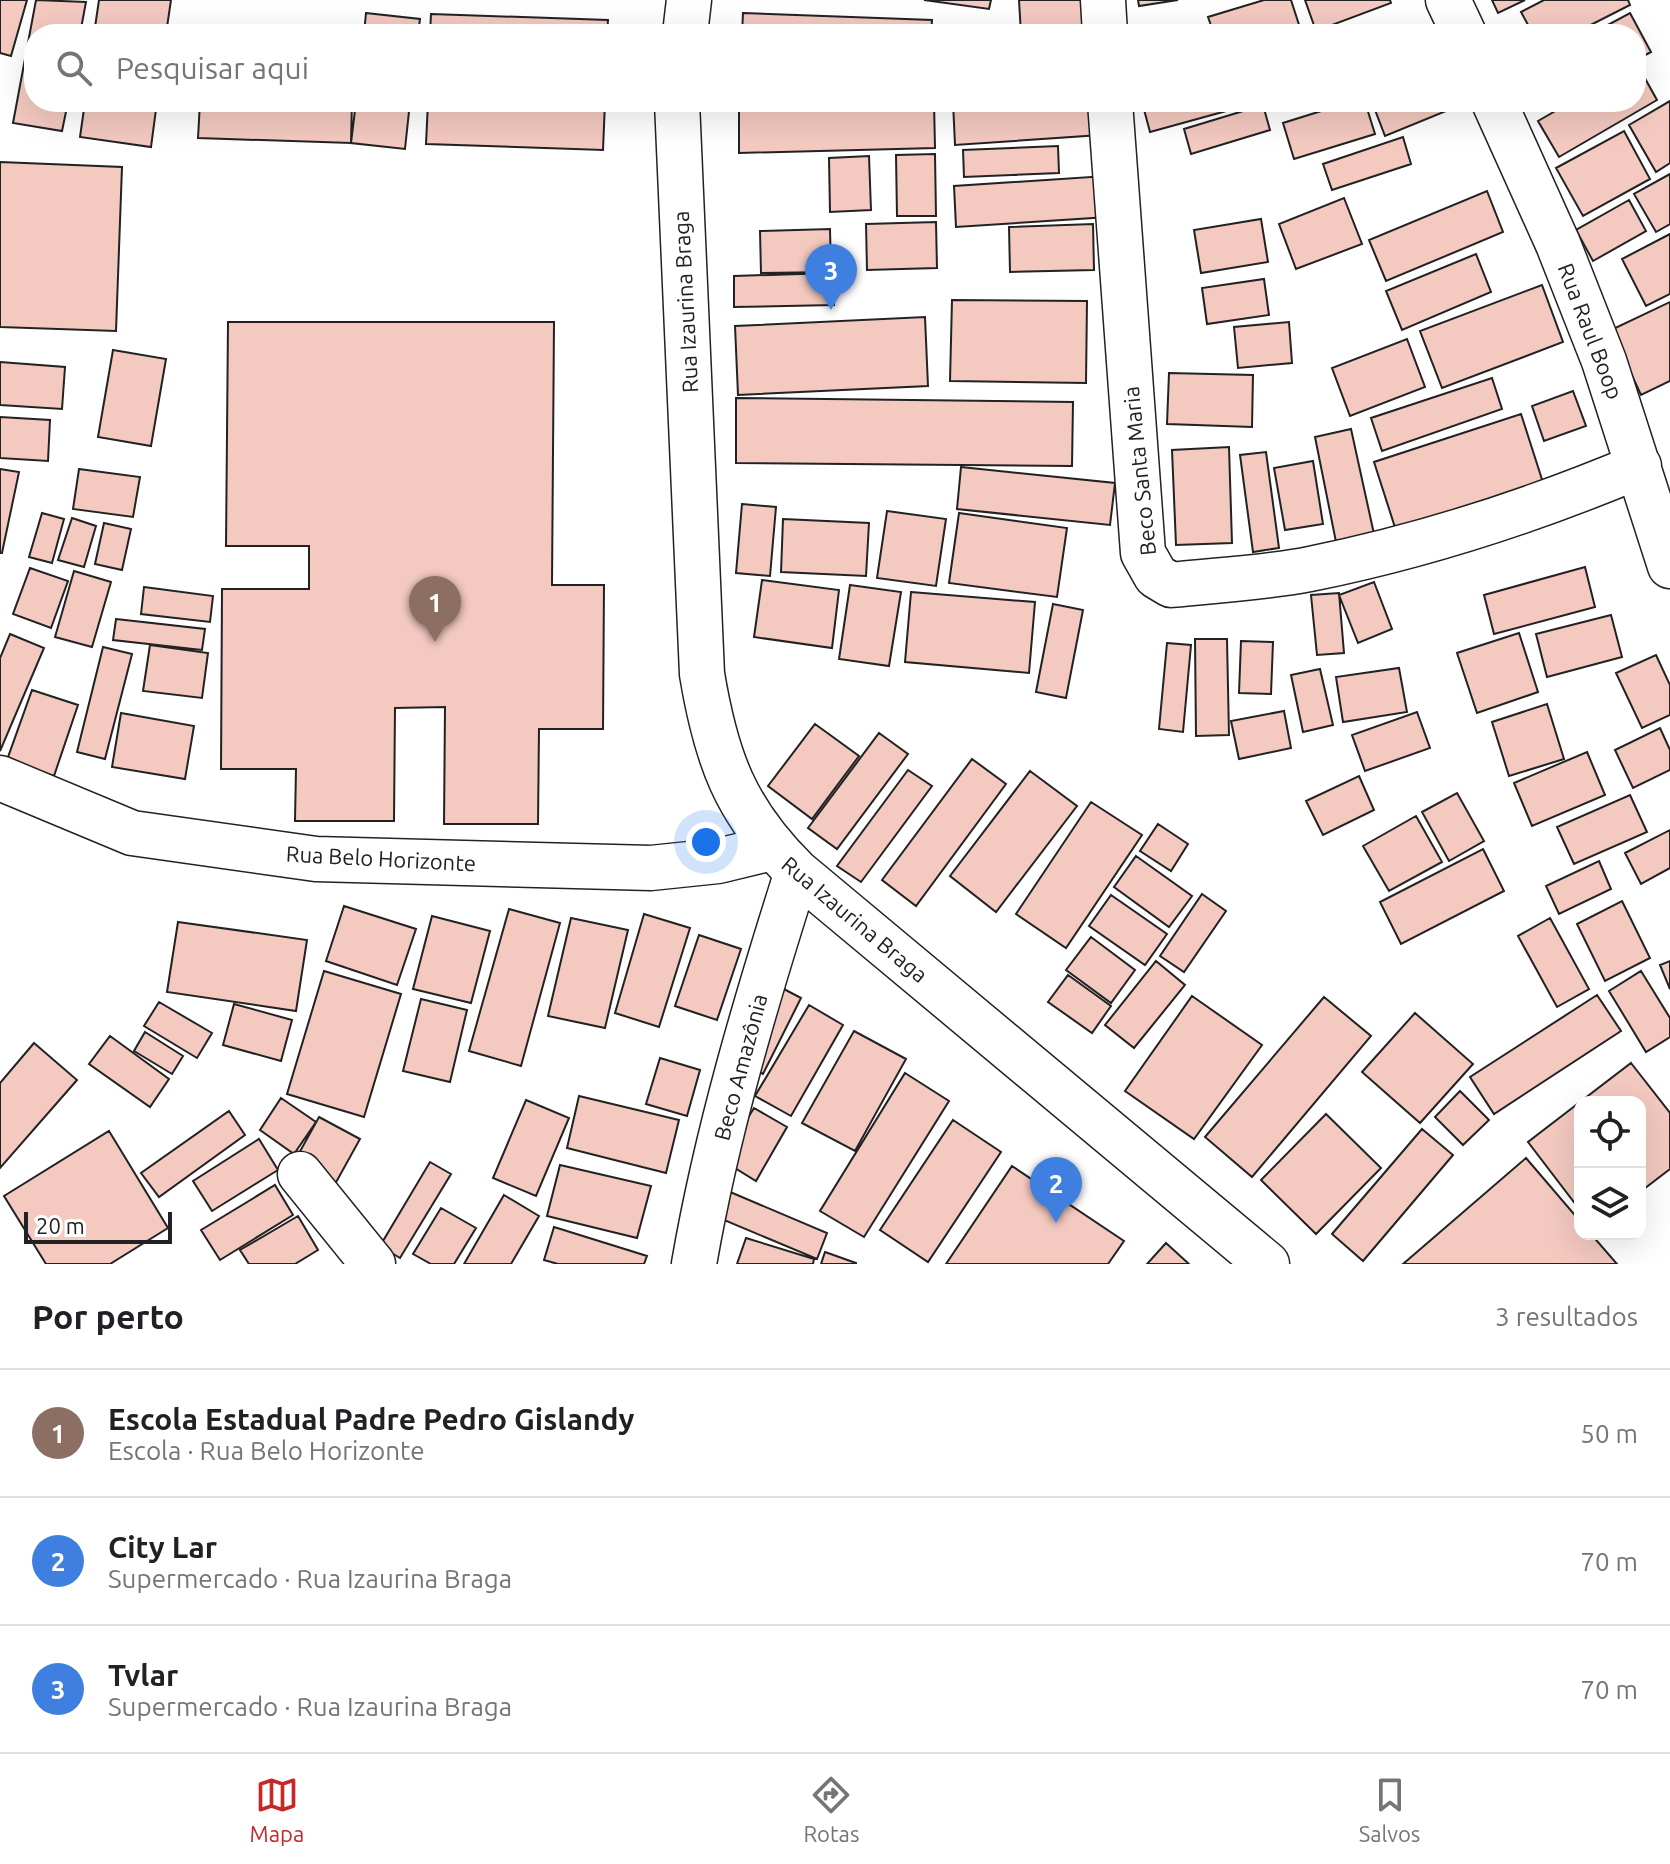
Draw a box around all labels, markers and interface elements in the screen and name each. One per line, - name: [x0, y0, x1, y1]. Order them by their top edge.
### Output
- search box: [24, 24, 1646, 112]
- icon: search: [52, 46, 96, 90]
- text: Pesquisar aqui: [116, 51, 309, 85]
- street label: Rua Izaurina Braga: [668, 210, 702, 394]
- pin: 3: [805, 244, 857, 310]
- street label: Rua Raul Boop: [1554, 260, 1628, 402]
- street label: Beco Santa Maria: [1118, 385, 1160, 557]
- pin: 1: [409, 576, 461, 642]
- your location: [686, 822, 726, 862]
- street label: Rua Belo Horizonte: [285, 841, 477, 875]
- street label: Rua Izaurina Braga: [777, 851, 933, 987]
- street label: Beco Amazônia: [708, 991, 772, 1143]
- map controls: [1574, 1096, 1646, 1240]
- button: locate: [1574, 1096, 1646, 1168]
- pin: 2: [1030, 1157, 1082, 1223]
- button: layers: [1574, 1168, 1646, 1240]
- scale bar: [24, 1208, 172, 1244]
- text: 20 m: [36, 1213, 85, 1238]
- text: Por perto: [32, 1297, 184, 1335]
- text: 3 resultados: [1495, 1302, 1638, 1331]
- text: Escola Estadual Padre Pedro Gislandy: [108, 1402, 635, 1436]
- text: 1: [51, 1419, 65, 1448]
- text: 50 m: [1580, 1419, 1638, 1448]
- text: Escola · Rua Belo Horizonte: [108, 1436, 425, 1465]
- text: City Lar: [108, 1530, 217, 1564]
- text: 2: [51, 1547, 65, 1576]
- text: 70 m: [1580, 1547, 1638, 1576]
- text: Supermercado · Rua Izaurina Braga: [108, 1564, 512, 1593]
- text: Tvlar: [108, 1658, 178, 1692]
- text: 3: [51, 1675, 65, 1704]
- text: 70 m: [1580, 1675, 1638, 1704]
- text: Supermercado · Rua Izaurina Braga: [108, 1692, 512, 1721]
- tab: Mapa: [250, 1773, 304, 1846]
- tab: Rotas: [803, 1773, 859, 1846]
- tab: Salvos: [1359, 1773, 1420, 1846]

